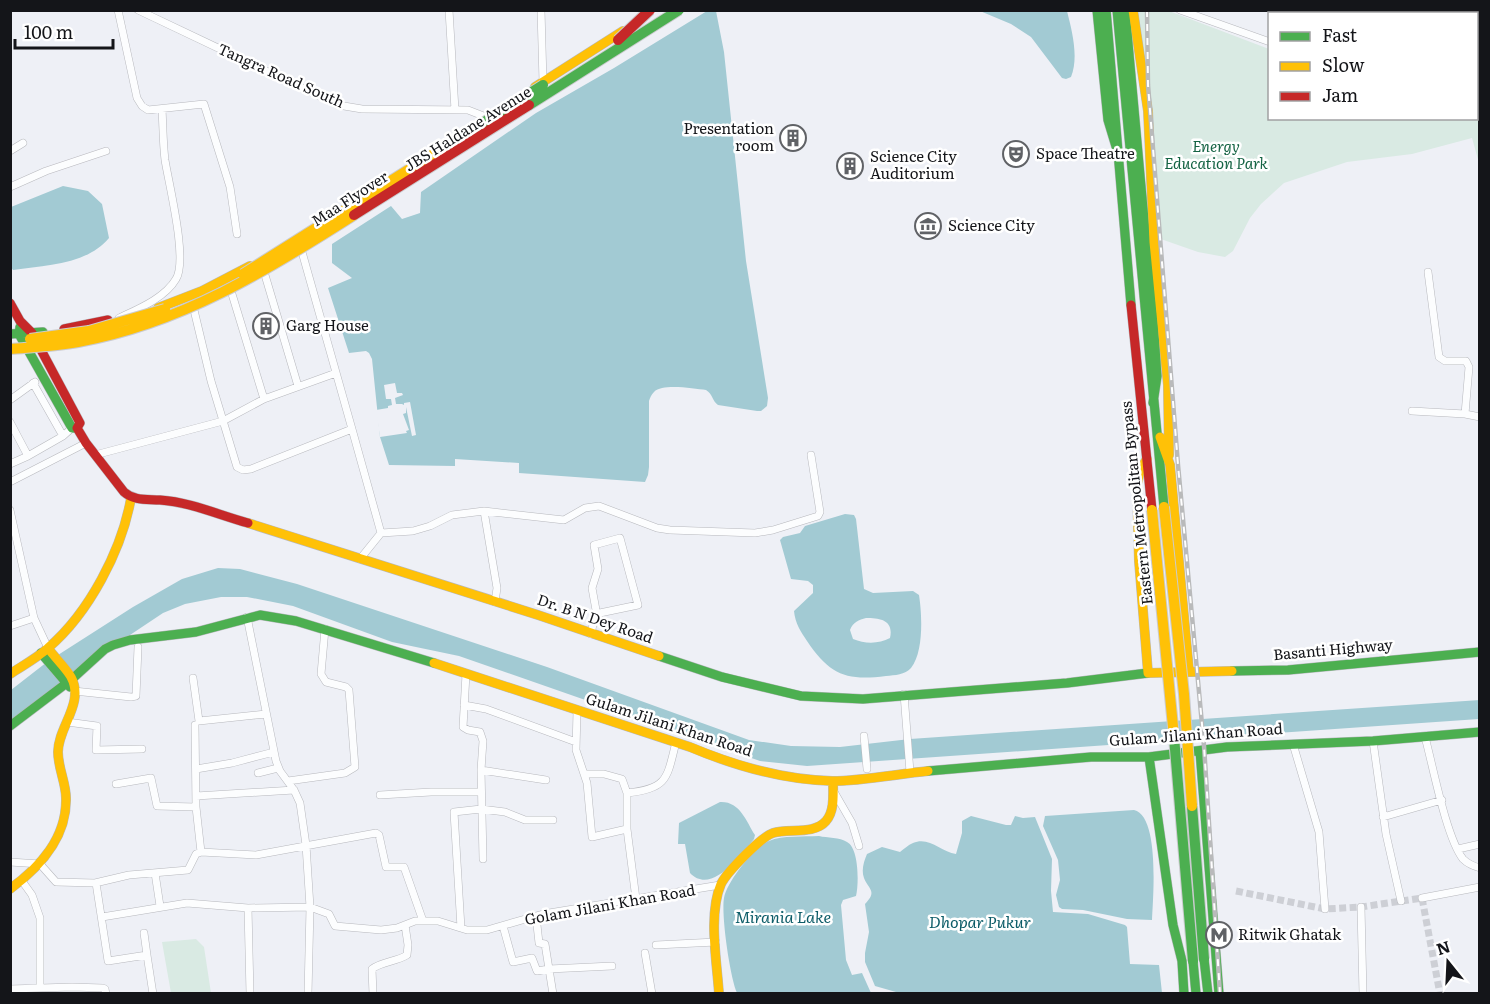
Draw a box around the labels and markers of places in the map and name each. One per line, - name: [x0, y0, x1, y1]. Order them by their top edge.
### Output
- place label: Presentation room: [683, 116, 774, 156]
- building icon: Presentation room: [778, 123, 808, 153]
- theatre icon: Space Theatre: [1001, 139, 1031, 169]
- place label: Space Theatre: [1036, 141, 1135, 164]
- place label: Science City Auditorium: [870, 144, 957, 184]
- building icon: Science City Auditorium: [835, 151, 865, 181]
- museum icon: Science City: [913, 211, 943, 241]
- place label: Science City: [948, 213, 1035, 236]
- building icon: Garg House: [251, 311, 281, 341]
- place label: Garg House: [286, 313, 369, 336]
- metro station icon: Ritwik Ghatak: [1204, 920, 1234, 950]
- place label: Ritwik Ghatak: [1238, 922, 1342, 945]

